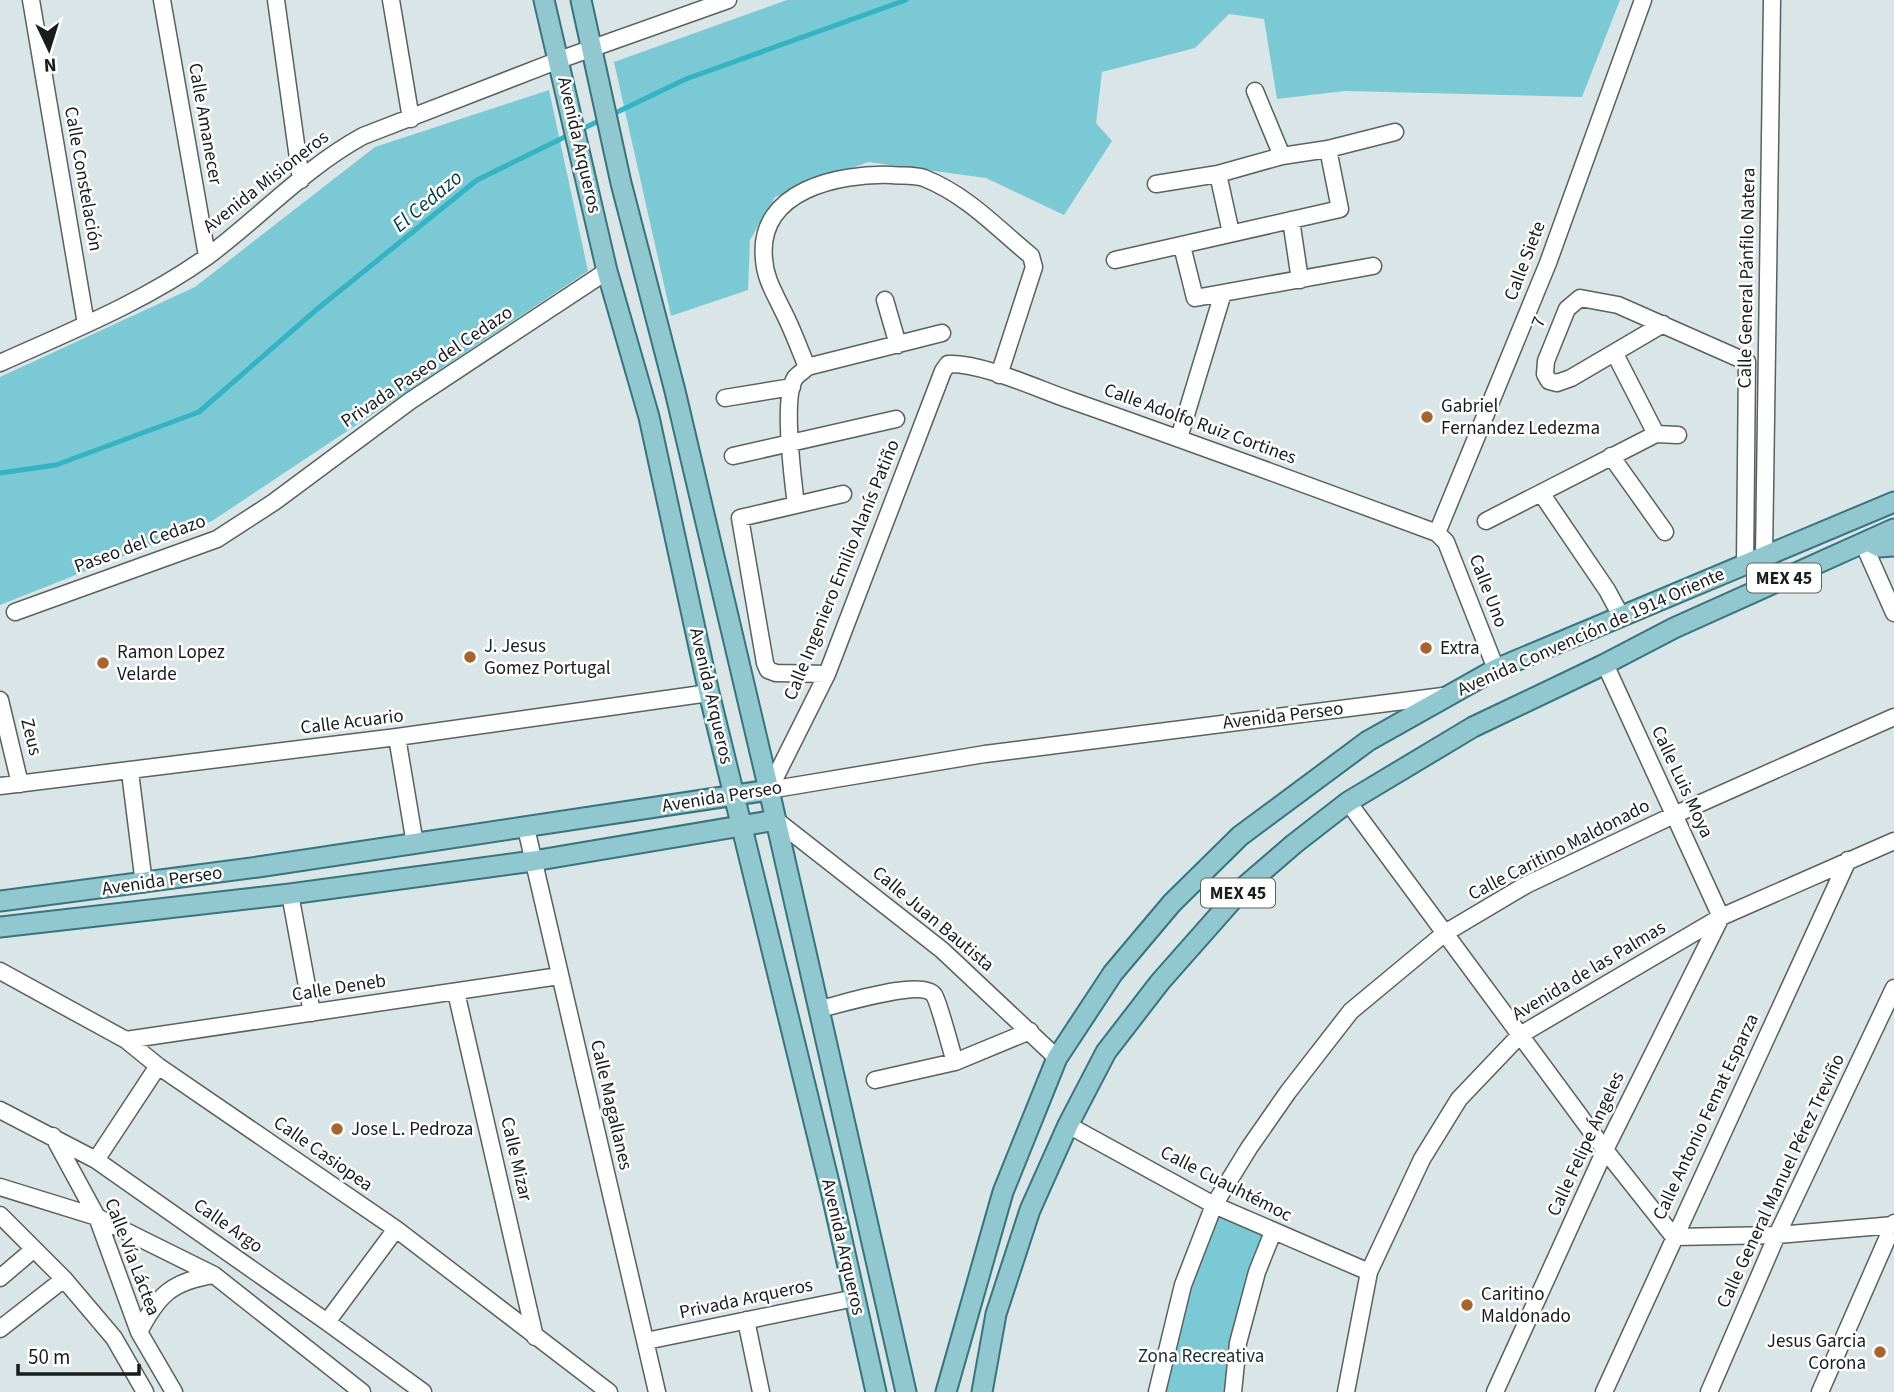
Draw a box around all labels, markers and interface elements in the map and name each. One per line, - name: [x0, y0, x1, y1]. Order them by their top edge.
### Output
- north arrow: [14, 14, 84, 84]
- text: N: [43, 51, 57, 78]
- street label: Calle Amanecer: [181, 61, 229, 187]
- street label: Avenida Arqueros: [550, 74, 608, 216]
- street label: Calle Constelación: [57, 105, 109, 253]
- street label: Avenida Misioneros: [197, 124, 335, 240]
- water label: El Cedazo: [385, 163, 469, 239]
- street label: Calle General Pánfilo Natera: [1732, 167, 1762, 389]
- street label: Calle Siete: [1498, 217, 1552, 305]
- street label: Privada Paseo del Cedazo: [336, 299, 518, 435]
- street label: 7: [1525, 313, 1553, 331]
- street label: Calle Adolfo Ruiz Cortines: [1100, 377, 1300, 471]
- place label: Gabriel Fernandez Ledezma: [1441, 393, 1600, 442]
- marker: Gabriel Fernandez Ledezma: [1419, 409, 1435, 425]
- street label: Calle Ingeniero Emilio Alanís Patiño: [777, 436, 907, 704]
- street label: Paseo del Cedazo: [70, 508, 210, 580]
- street label: Calle Uno: [1462, 551, 1514, 631]
- street label: Avenida Convención de 1914 Oriente: [1453, 561, 1729, 703]
- road number: MEX 45: [1747, 564, 1821, 592]
- street label: Avenida Arqueros: [682, 625, 740, 767]
- place label: J. Jesus Gomez Portugal: [484, 633, 611, 682]
- place label: Extra: [1440, 635, 1480, 662]
- place label: Ramon Lopez Velarde: [117, 639, 225, 688]
- marker: Extra: [1418, 640, 1434, 656]
- marker: J. Jesus Gomez Portugal: [462, 649, 478, 665]
- marker: Ramon Lopez Velarde: [95, 655, 111, 671]
- street label: Avenida Perseo: [1221, 695, 1345, 737]
- street label: Calle Acuario: [299, 702, 405, 742]
- street label: Zeus: [13, 716, 49, 759]
- street label: Calle Luis Moya: [1644, 721, 1720, 843]
- street label: Avenida Perseo: [660, 774, 784, 820]
- street label: Calle Caritino Maldonado: [1464, 792, 1654, 908]
- street label: Avenida Perseo: [100, 859, 224, 903]
- street label: Calle Juan Bautista: [866, 860, 1000, 978]
- road number: MEX 45: [1201, 878, 1275, 908]
- street label: Avenida de las Palmas: [1507, 914, 1671, 1028]
- street label: Calle Deneb: [290, 967, 388, 1009]
- street label: Calle Antonio Femat Esparza: [1646, 1009, 1766, 1225]
- street label: Calle Magallanes: [583, 1037, 639, 1173]
- street label: Calle General Manuel Pérez Treviño: [1710, 1049, 1852, 1313]
- street label: Calle Felipe Ángeles: [1541, 1067, 1631, 1221]
- street label: Calle Casiopea: [268, 1110, 378, 1198]
- street label: Calle Mizar: [493, 1114, 539, 1204]
- place label: Jose L. Pedroza: [351, 1116, 473, 1143]
- marker: Jose L. Pedroza: [329, 1121, 345, 1137]
- street label: Calle Cuauhtémoc: [1155, 1139, 1297, 1229]
- street label: Avenida Arqueros: [814, 1176, 872, 1318]
- street label: Calle Argo: [188, 1192, 268, 1260]
- street label: Calle Vía Láctea: [97, 1194, 167, 1320]
- street label: Privada Arqueros: [677, 1272, 815, 1326]
- place label: Caritino Maldonado: [1481, 1281, 1571, 1330]
- marker: Caritino Maldonado: [1459, 1297, 1475, 1313]
- place label: Jesus Garcia Corona: [1767, 1328, 1866, 1377]
- scale bar: [18, 1332, 138, 1376]
- text: 50 m: [28, 1342, 70, 1372]
- park label: Zona Recreativa: [1138, 1343, 1264, 1370]
- marker: Jesus Garcia Corona: [1872, 1344, 1888, 1360]

